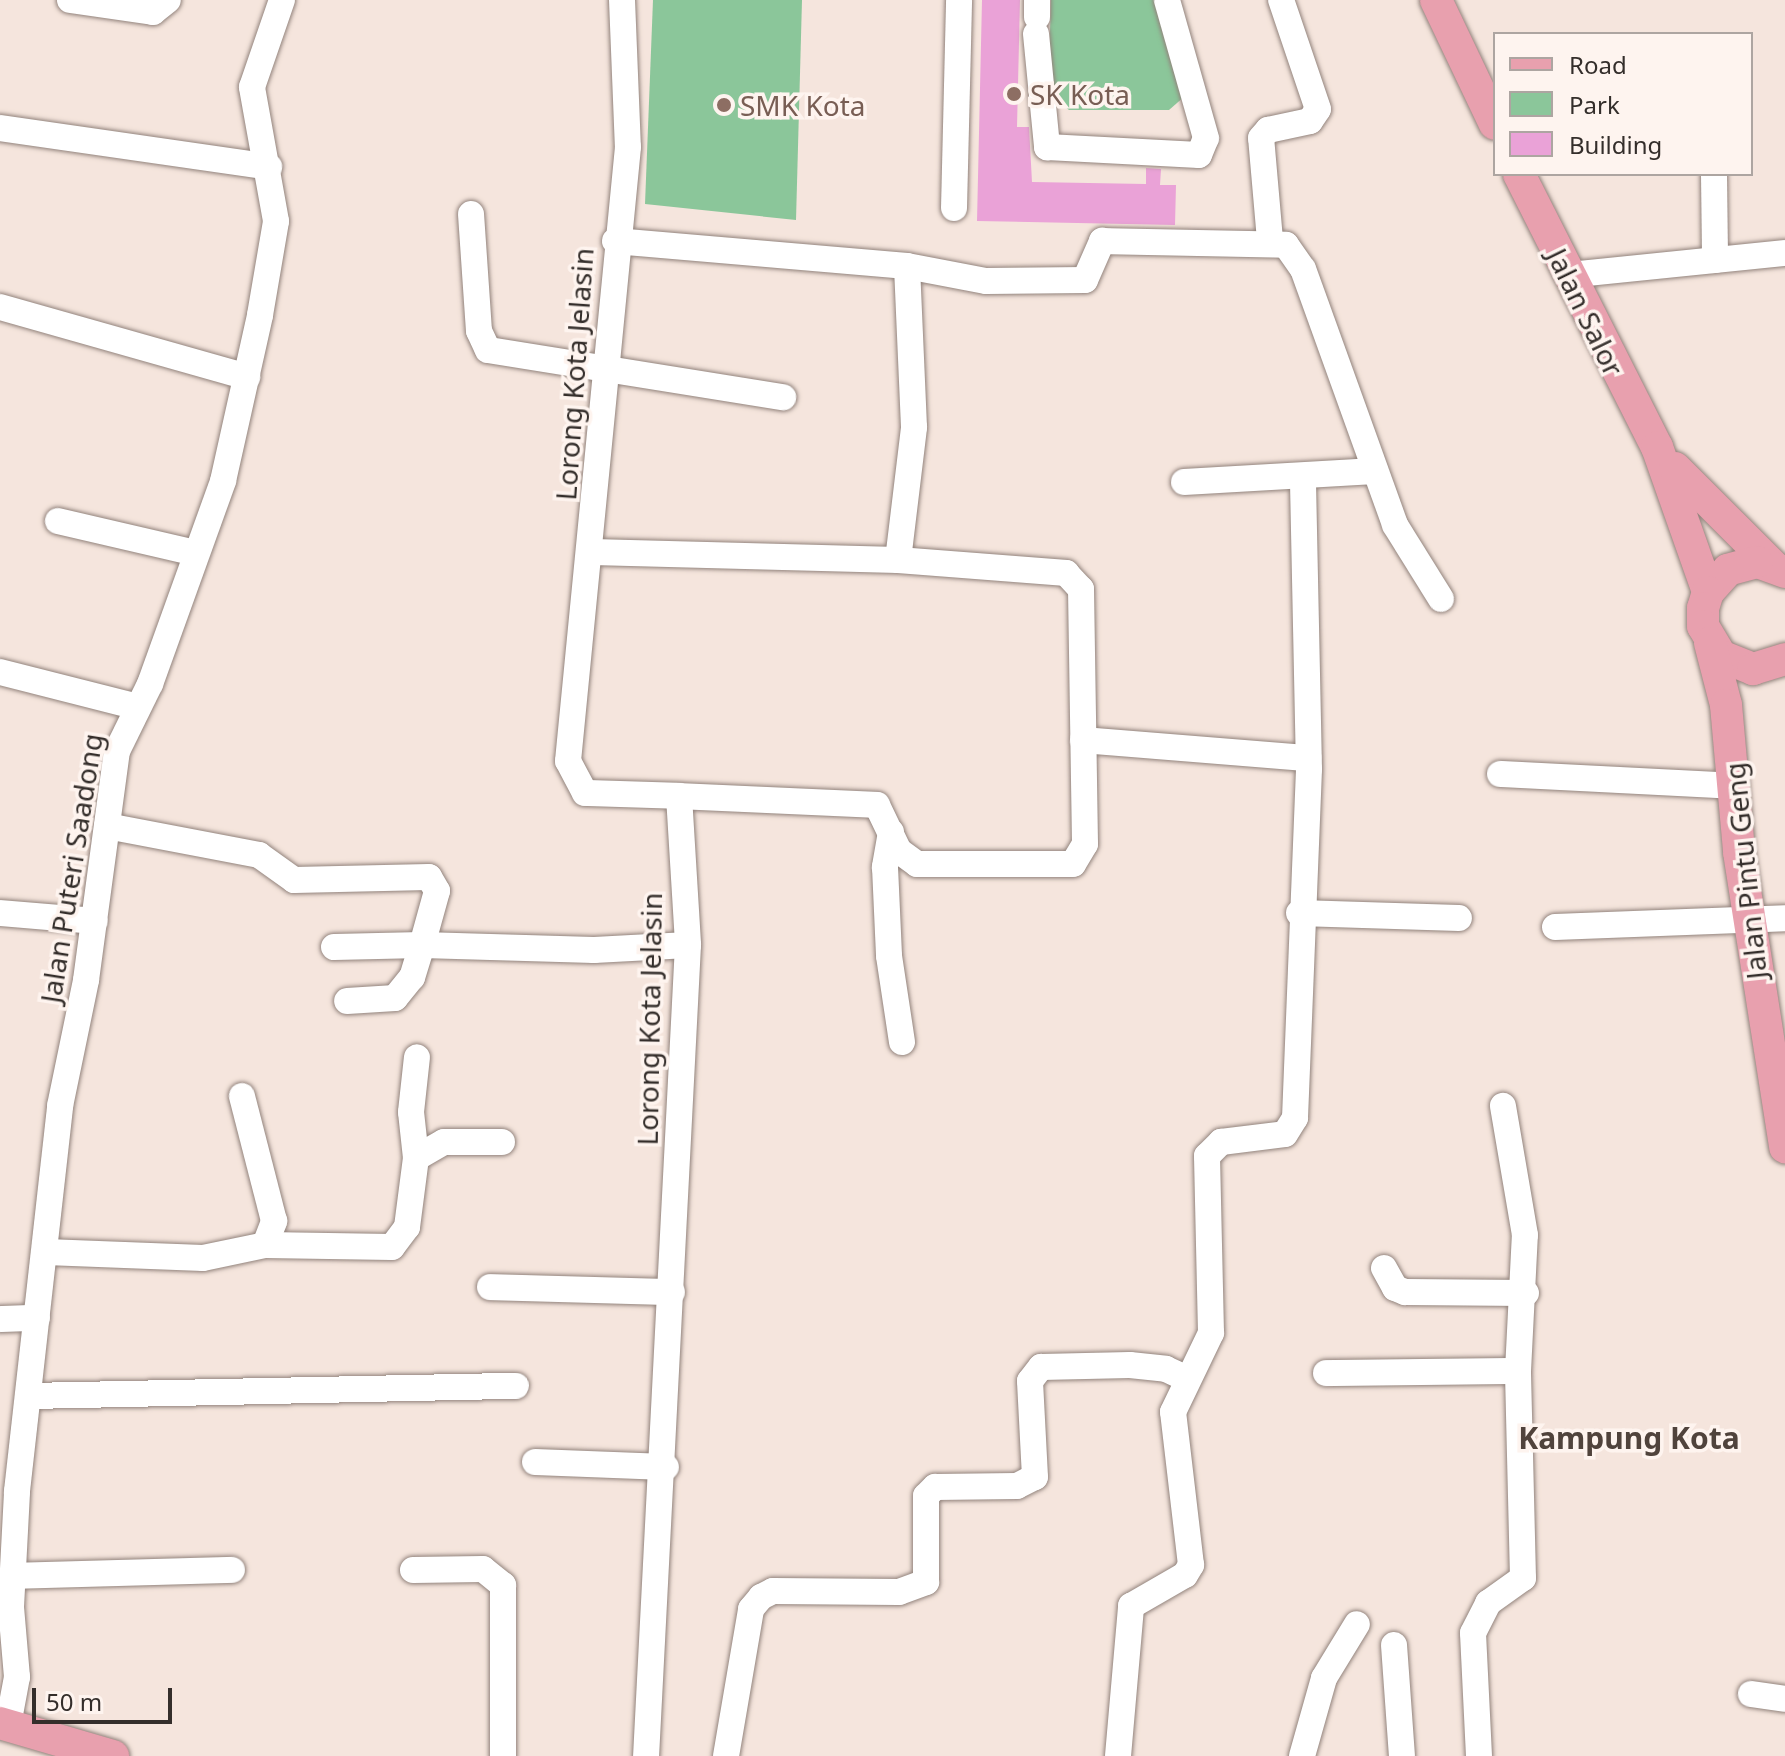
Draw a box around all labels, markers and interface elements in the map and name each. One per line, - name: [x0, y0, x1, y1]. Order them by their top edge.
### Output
- legend: [1493, 32, 1753, 176]
- text: Road: [1569, 48, 1627, 81]
- place label: SK Kota: [1030, 77, 1130, 111]
- marker: SK Kota: [1005, 85, 1023, 103]
- place label: SMK Kota: [740, 88, 865, 122]
- text: Park: [1569, 88, 1620, 121]
- marker: SMK Kota: [715, 96, 733, 114]
- text: Building: [1569, 128, 1662, 161]
- street label: Jalan Salor: [1541, 243, 1631, 381]
- street label: Lorong Kota Jelasin: [548, 247, 600, 501]
- street label: Jalan Puteri Saadong: [33, 731, 109, 1005]
- street label: Jalan Pintu Geng: [1717, 761, 1773, 981]
- street label: Lorong Kota Jelasin: [630, 892, 668, 1146]
- district label: Kampung Kota: [1518, 1420, 1740, 1456]
- scale bar: [36, 1672, 176, 1722]
- text: 50 m: [46, 1685, 102, 1718]

